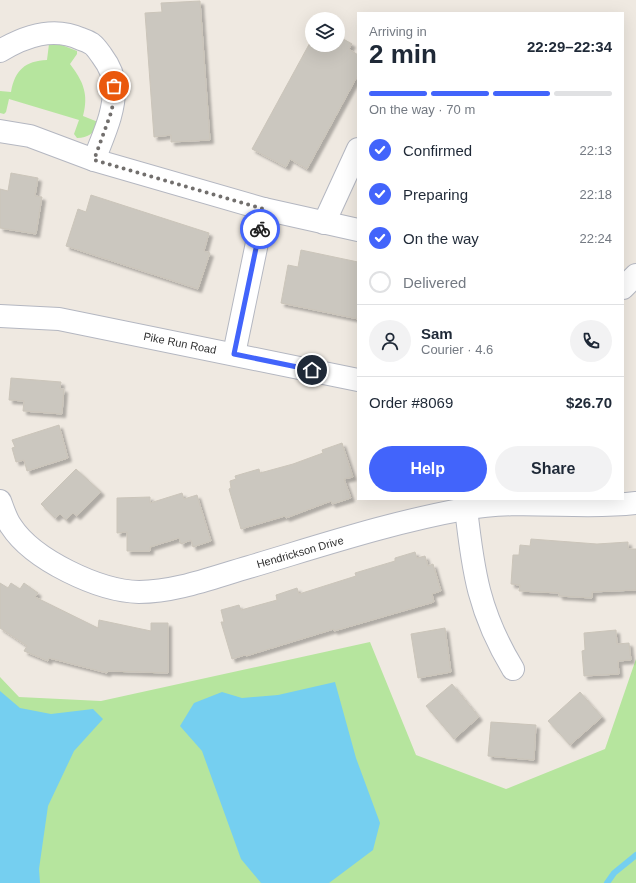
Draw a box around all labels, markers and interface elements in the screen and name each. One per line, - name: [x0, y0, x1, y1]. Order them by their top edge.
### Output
- map controls: [305, 12, 345, 52]
- button: layers: [305, 12, 345, 52]
- text: Arriving in: [369, 24, 427, 39]
- text: 22:29–22:34: [527, 38, 612, 55]
- text: 2 min: [369, 39, 437, 69]
- pin: [97, 69, 131, 103]
- icon: bag: [103, 75, 125, 97]
- text: On the way · 70 m: [369, 102, 475, 117]
- icon: check: [369, 139, 391, 161]
- text: Confirmed: [403, 142, 472, 159]
- text: 22:13: [579, 143, 612, 158]
- icon: check: [369, 183, 391, 205]
- text: Preparing: [403, 186, 468, 203]
- text: 22:18: [579, 187, 612, 202]
- courier: [240, 209, 280, 249]
- icon: bike: [249, 218, 271, 240]
- icon: check: [369, 227, 391, 249]
- text: On the way: [403, 230, 479, 247]
- text: 22:24: [579, 231, 612, 246]
- text: Delivered: [403, 274, 466, 291]
- button: person: [369, 320, 411, 362]
- button: phone: [570, 320, 612, 362]
- text: Sam: [421, 325, 453, 342]
- street label: Pike Run Road: [143, 330, 217, 356]
- text: Courier · 4.6: [421, 342, 493, 357]
- pin: [295, 353, 329, 387]
- icon: home: [301, 359, 323, 381]
- text: Order #8069: [369, 394, 453, 411]
- text: $26.70: [566, 394, 612, 411]
- button: Help: [369, 446, 487, 492]
- button: Share: [495, 446, 612, 492]
- street label: Hendrickson Drive: [255, 534, 345, 570]

